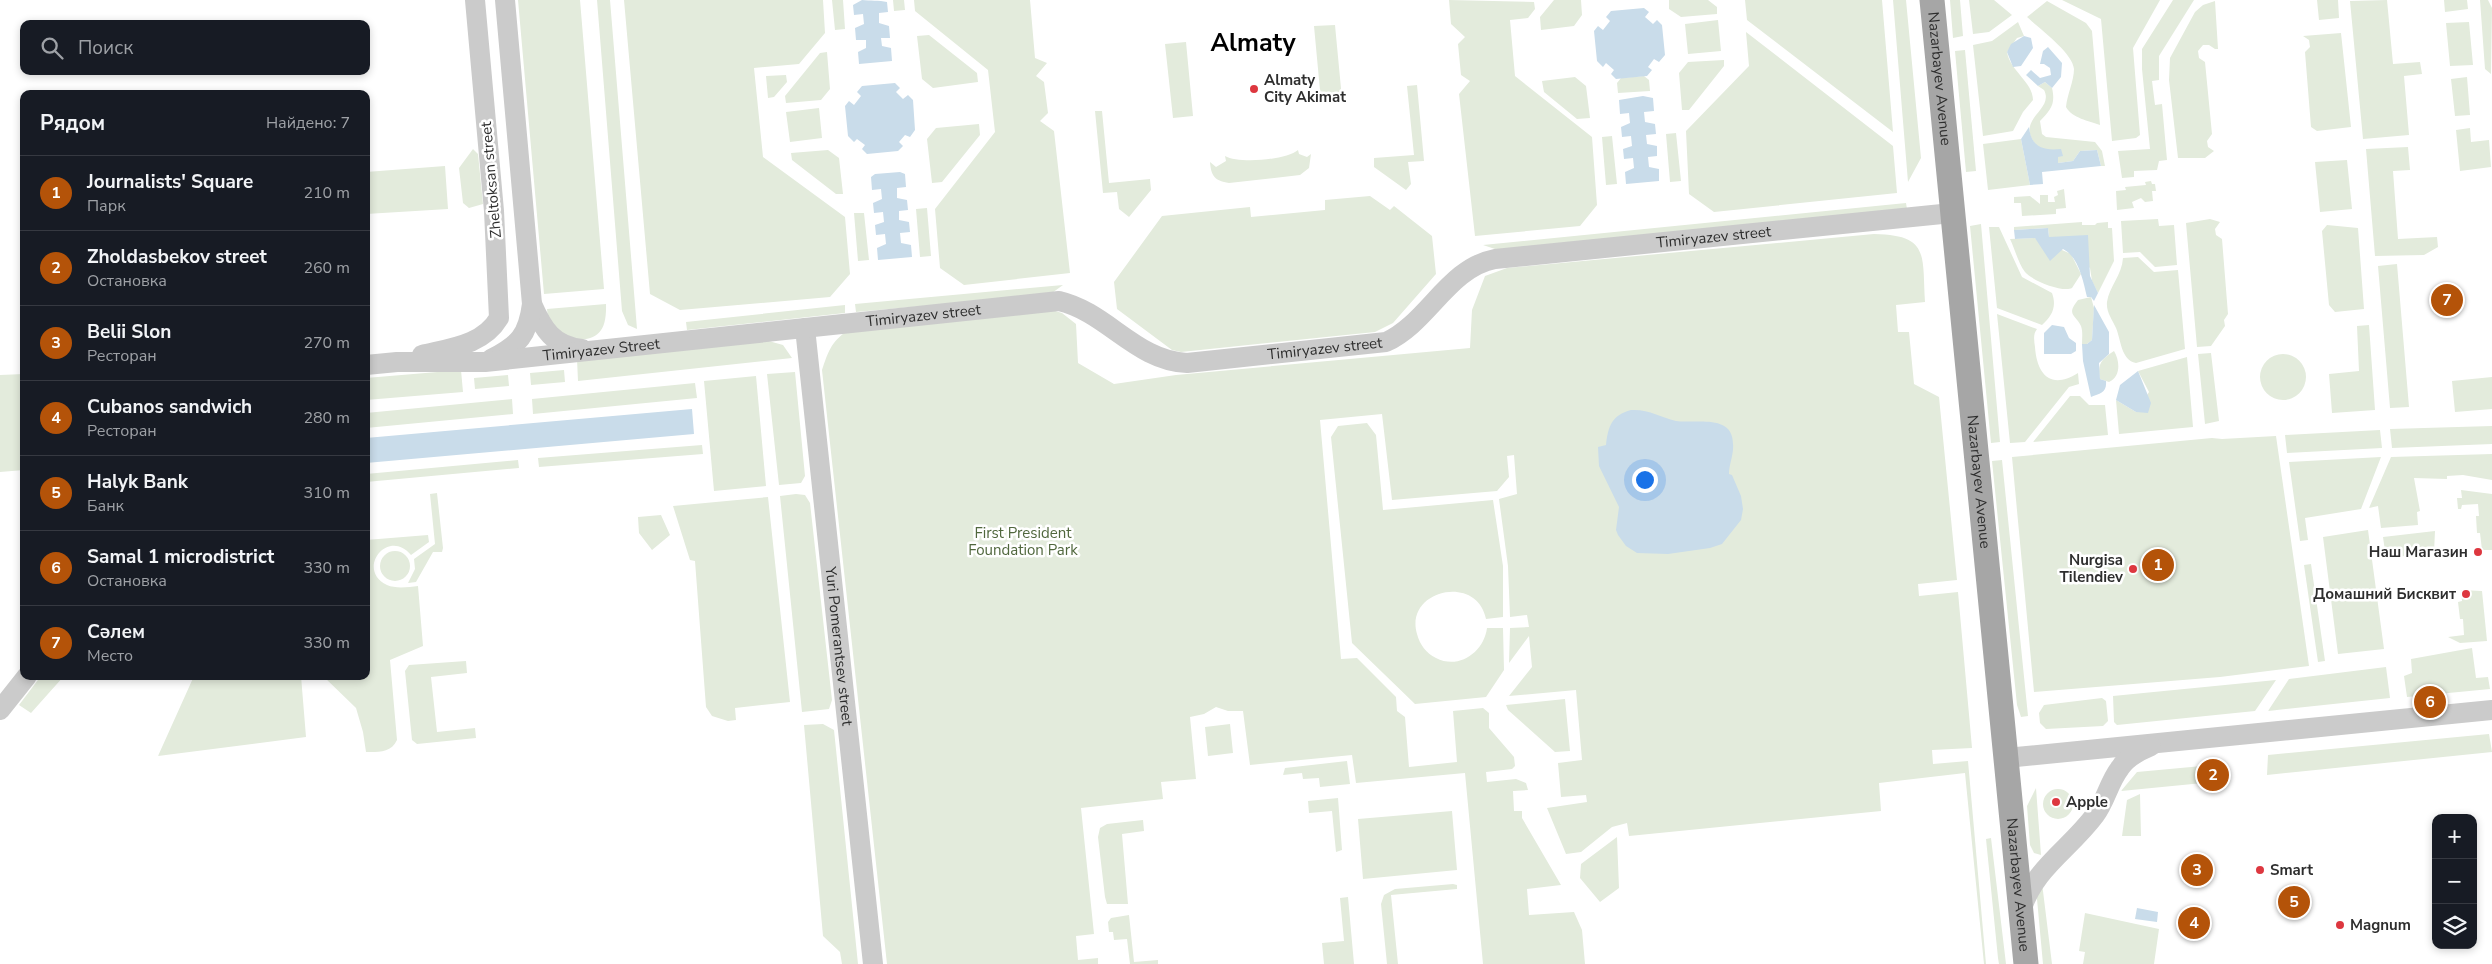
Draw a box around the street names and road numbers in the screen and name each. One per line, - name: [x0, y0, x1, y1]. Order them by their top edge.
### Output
- street label: Nazarbayev Avenue: [1923, 11, 1956, 146]
- street label: Zheltoksan street: [476, 120, 506, 239]
- street label: Timiryazev street: [1655, 221, 1773, 253]
- street label: Timiryazev street: [865, 299, 983, 331]
- street label: Timiryazev street: [1266, 332, 1384, 364]
- street label: Timiryazev Street: [542, 333, 661, 366]
- street label: Nazarbayev Avenue: [1963, 414, 1995, 549]
- street label: Yuri Pomerantsev street: [820, 565, 858, 728]
- street label: Nazarbayev Avenue: [2002, 817, 2035, 953]

